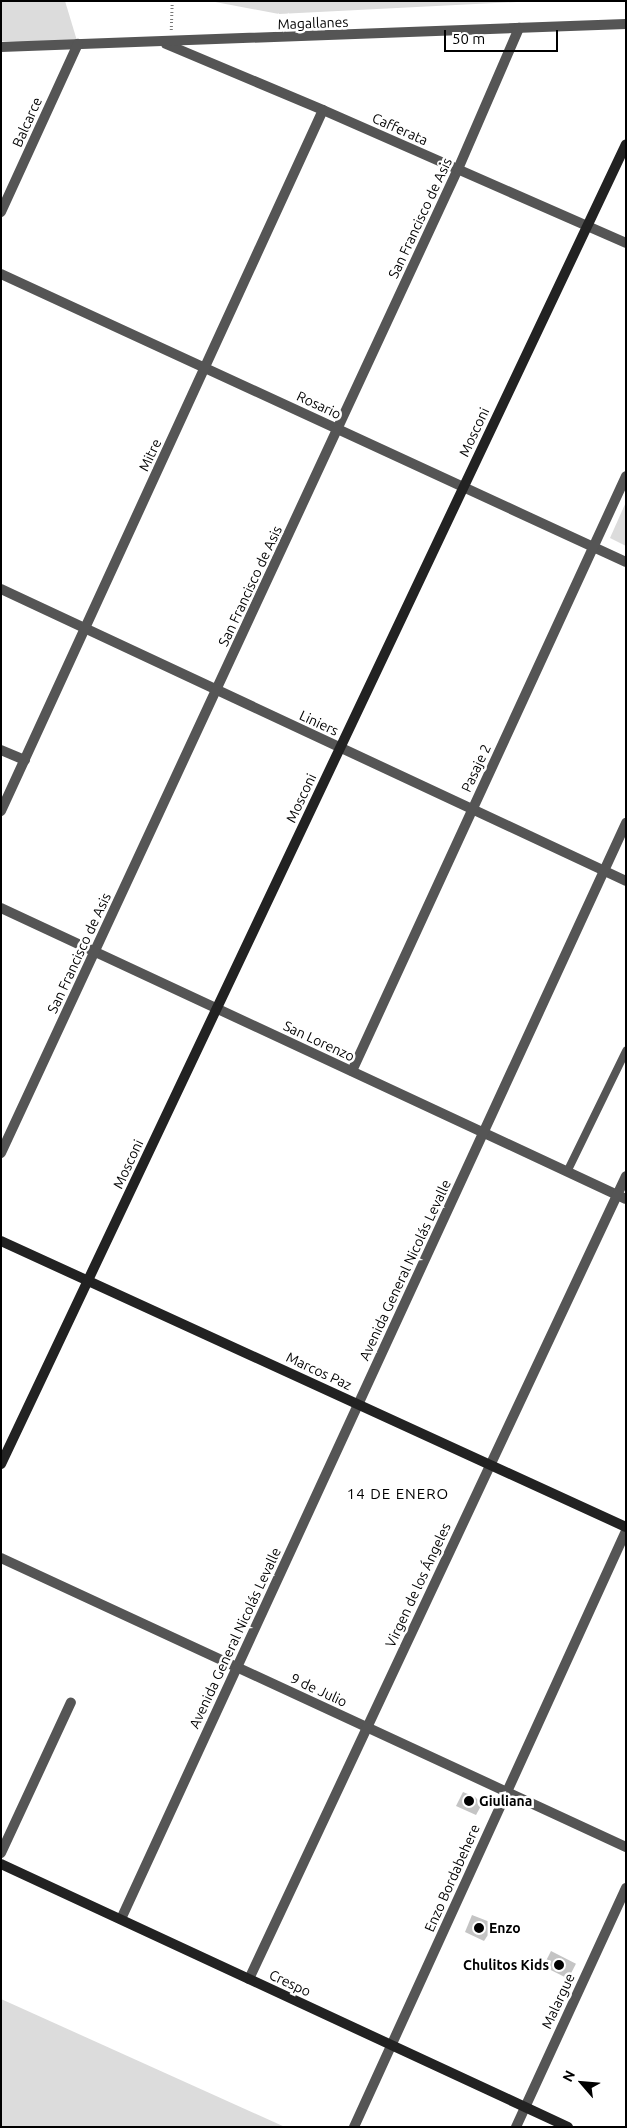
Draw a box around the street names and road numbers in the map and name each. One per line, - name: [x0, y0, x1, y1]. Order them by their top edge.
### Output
- street label: Magallanes: [277, 13, 349, 33]
- street label: Balcarce: [9, 94, 45, 150]
- street label: Cafferata: [369, 109, 431, 149]
- street label: San Francisco de Asis: [385, 155, 455, 281]
- street label: Rosario: [294, 387, 344, 423]
- street label: Mosconi: [455, 405, 493, 459]
- street label: Mitre: [135, 436, 165, 474]
- street label: San Francisco de Asis: [215, 523, 285, 649]
- street label: Liniers: [297, 707, 341, 739]
- street label: Pasaje 2: [458, 741, 494, 795]
- street label: Mosconi: [282, 771, 320, 825]
- street label: San Francisco de Asis: [44, 890, 114, 1016]
- street label: San Lorenzo: [281, 1017, 357, 1065]
- street label: Mosconi: [109, 1137, 147, 1191]
- street label: Avenida General Nicolás Levalle: [356, 1177, 454, 1363]
- street label: Marcos Paz: [284, 1348, 354, 1394]
- street label: Virgen de los Ángeles: [382, 1520, 454, 1650]
- street label: Avenida General Nicolás Levalle: [186, 1545, 284, 1731]
- street label: 9 de Julio: [288, 1670, 350, 1710]
- street label: Enzo Bordabehere: [421, 1822, 483, 1934]
- street label: Crespo: [266, 1966, 314, 2000]
- street label: Malargue: [538, 1971, 578, 2031]

